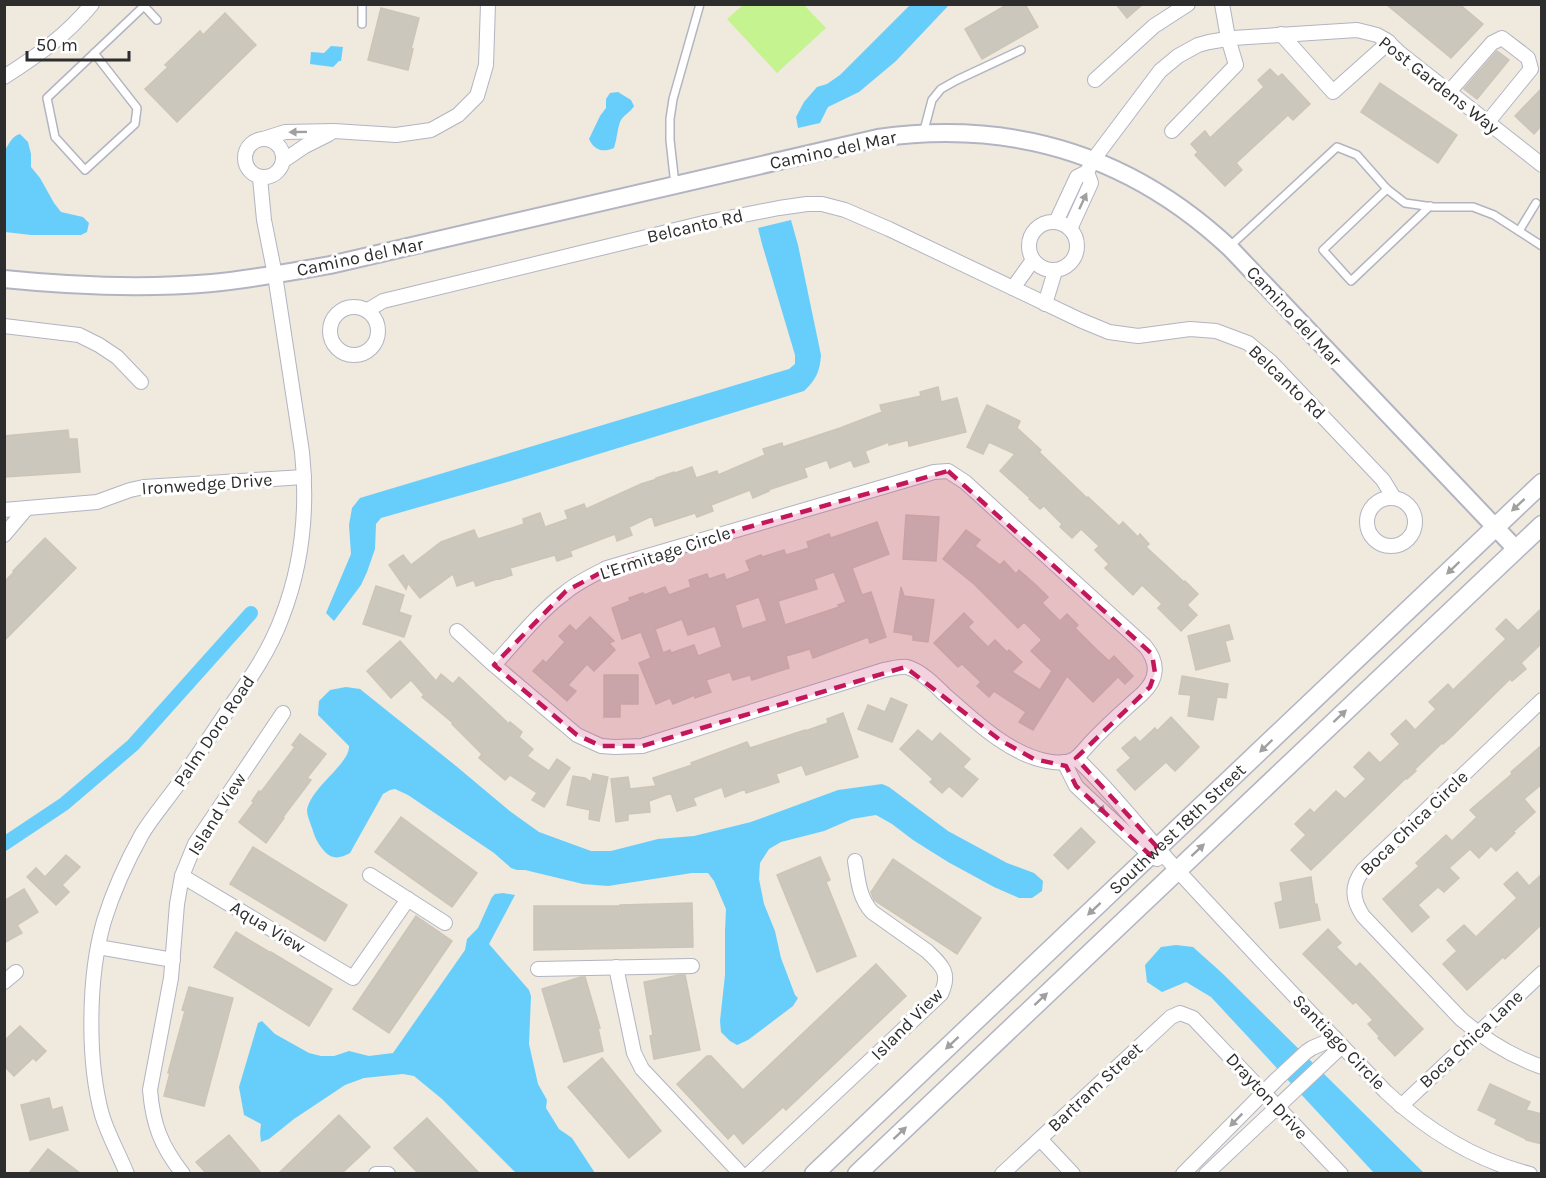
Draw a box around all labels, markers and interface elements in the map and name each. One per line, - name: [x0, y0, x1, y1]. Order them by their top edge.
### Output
- scale bar: [27, 24, 129, 62]
- street label: Post Gardens Way: [1374, 31, 1504, 139]
- text: 50 m: [36, 34, 78, 56]
- street label: Camino del Mar: [768, 126, 899, 174]
- one-way arrow: [289, 127, 308, 137]
- one-way arrow: [1079, 192, 1088, 209]
- street label: Belcanto Rd: [645, 204, 745, 248]
- street label: Camino del Mar: [295, 233, 426, 281]
- street label: Camino del Mar: [1242, 261, 1346, 371]
- street label: Belcanto Rd: [1244, 340, 1330, 424]
- street label: Ironwedge Drive: [141, 468, 273, 500]
- one-way arrow: [1512, 498, 1526, 512]
- street label: L'Ermitage Circle: [597, 521, 733, 585]
- one-way arrow: [1446, 560, 1460, 574]
- street label: Palm Doro Road: [169, 671, 259, 791]
- one-way arrow: [1332, 710, 1346, 724]
- one-way arrow: [1259, 738, 1273, 752]
- street label: Southwest 18th Street: [1104, 759, 1251, 899]
- street label: Boca Chica Circle: [1355, 766, 1473, 880]
- street label: Island View: [183, 769, 251, 859]
- one-way arrow: [1092, 800, 1106, 814]
- one-way arrow: [1191, 844, 1205, 858]
- street label: Aqua View: [226, 896, 310, 958]
- one-way arrow: [1087, 901, 1101, 915]
- street label: Island View: [866, 983, 948, 1065]
- street label: Boca Chica Lane: [1415, 985, 1527, 1093]
- street label: Santiago Circle: [1288, 990, 1390, 1094]
- one-way arrow: [1034, 992, 1049, 1006]
- one-way arrow: [946, 1035, 960, 1049]
- street label: Bartram Street: [1043, 1037, 1147, 1136]
- street label: Drayton Drive: [1221, 1048, 1313, 1144]
- one-way arrow: [1230, 1113, 1244, 1127]
- one-way arrow: [892, 1127, 907, 1140]

